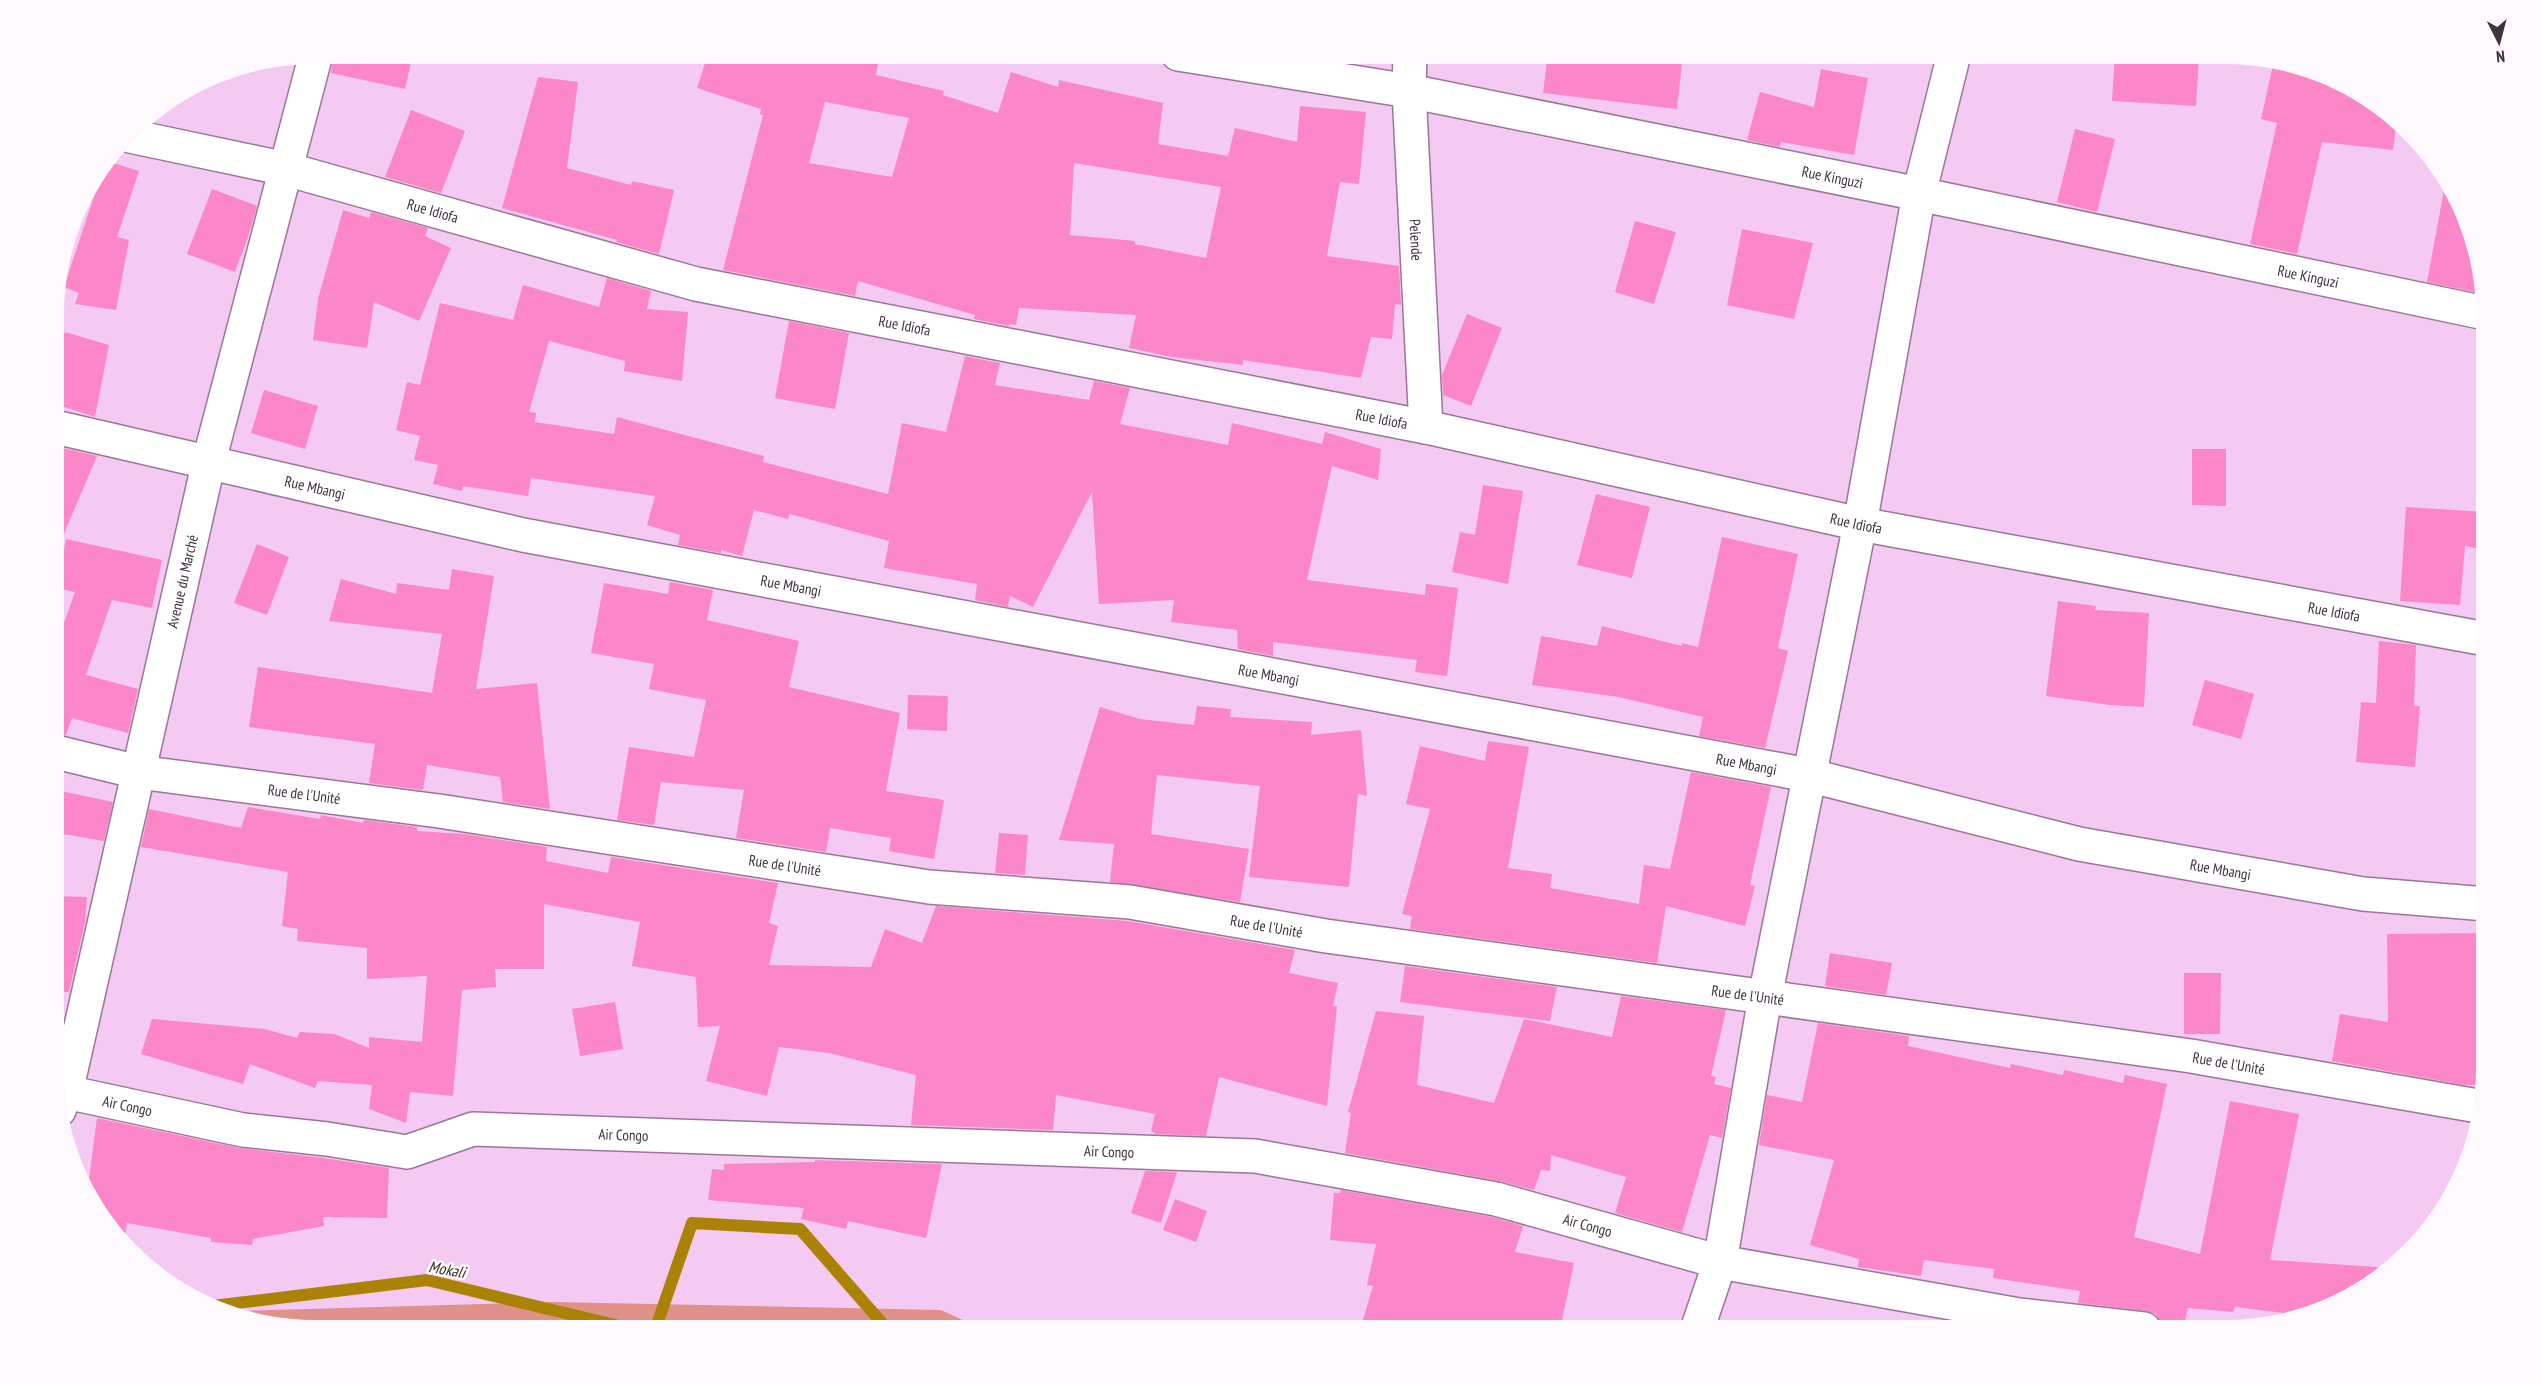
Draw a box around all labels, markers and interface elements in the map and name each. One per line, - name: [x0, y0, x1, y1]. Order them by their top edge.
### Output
- north arrow: [2469, 12, 2529, 72]
- text: N: [2495, 47, 2506, 67]
- street label: Rue Kinguzi: [1800, 161, 1865, 192]
- street label: Rue Idiofa: [405, 194, 461, 226]
- street label: Pelende: [1406, 219, 1427, 261]
- street label: Rue Kinguzi: [2276, 260, 2341, 292]
- street label: Rue Idiofa: [877, 311, 932, 339]
- street label: Rue Idiofa: [1354, 404, 1409, 433]
- street label: Rue Mbangi: [283, 471, 347, 503]
- street label: Rue Idiofa: [1829, 508, 1884, 537]
- street label: Avenue du Marché: [162, 533, 202, 630]
- street label: Rue Mbangi: [759, 570, 823, 600]
- street label: Rue Idiofa: [2307, 597, 2362, 625]
- street label: Rue Mbangi: [1237, 659, 1301, 689]
- street label: Rue Mbangi: [1715, 749, 1779, 779]
- street label: Rue de l'Unité: [267, 779, 342, 808]
- street label: Rue de l'Unité: [747, 850, 823, 880]
- street label: Rue Mbangi: [2189, 854, 2253, 884]
- street label: Rue de l'Unité: [1229, 910, 1304, 941]
- street label: Rue de l'Unité: [1710, 980, 1785, 1009]
- street label: Rue de l'Unité: [2191, 1047, 2267, 1078]
- street label: Air Congo: [101, 1091, 154, 1120]
- street label: Air Congo: [598, 1124, 649, 1145]
- street label: Air Congo: [1084, 1141, 1135, 1161]
- street label: Air Congo: [1561, 1209, 1614, 1241]
- water label: Mokali: [427, 1256, 469, 1282]

